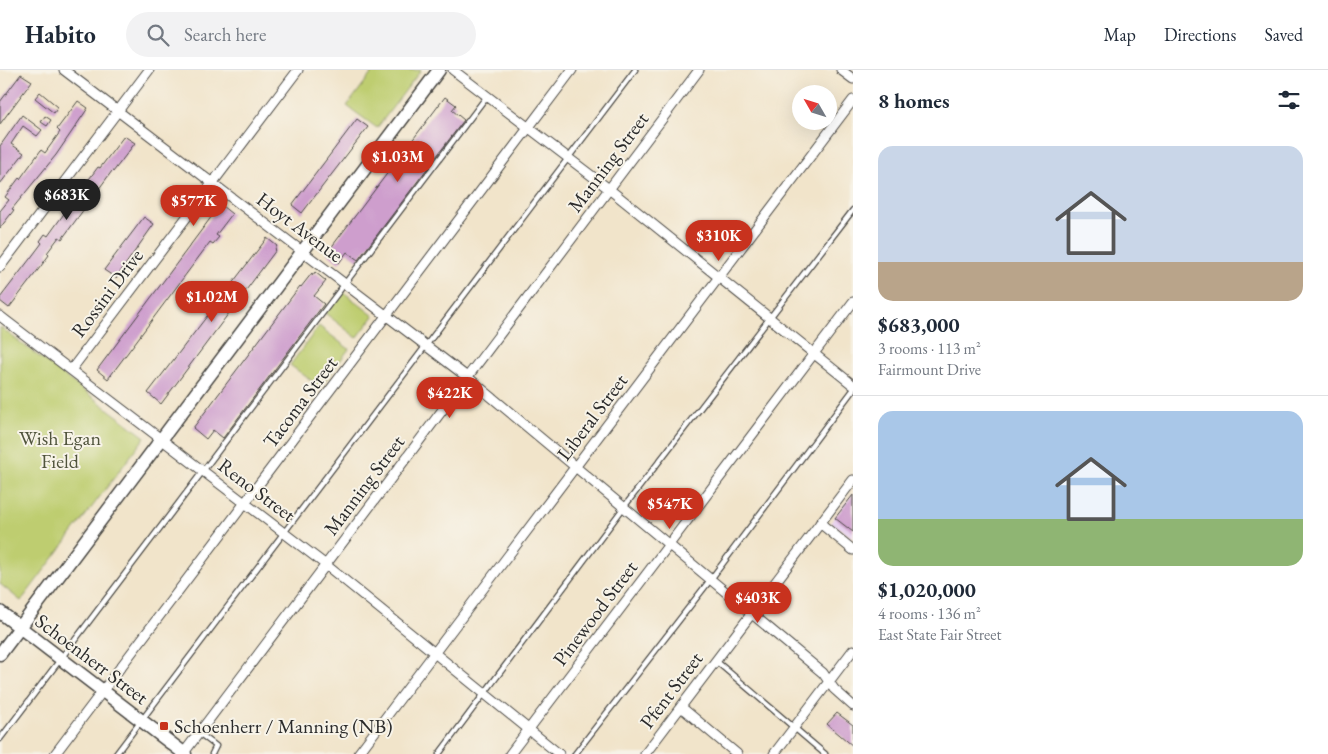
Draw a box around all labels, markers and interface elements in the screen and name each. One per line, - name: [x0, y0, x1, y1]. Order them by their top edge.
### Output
- search box: [126, 12, 476, 57]
- text: Habito: [25, 19, 96, 50]
- icon: search: [144, 21, 172, 49]
- text: Search here: [184, 22, 266, 47]
- text: Map: [1104, 23, 1136, 46]
- text: Directions: [1164, 23, 1236, 46]
- text: Saved: [1264, 23, 1303, 46]
- north arrow: [792, 85, 838, 130]
- map controls: [792, 85, 837, 130]
- icon: filters: [1275, 86, 1303, 114]
- text: 8 homes: [878, 87, 950, 114]
- street label: Manning Street: [562, 106, 655, 217]
- pin: $1.03M: [357, 140, 439, 183]
- text: $1.03M: [372, 146, 424, 167]
- pin: $683K: [32, 178, 102, 221]
- icon: home: [1046, 178, 1136, 268]
- text: $683K: [45, 184, 89, 205]
- pin: $577K: [159, 184, 229, 227]
- street label: Hoyt Avenue: [251, 186, 349, 268]
- text: $577K: [172, 190, 216, 211]
- pin: $310K: [684, 220, 754, 262]
- text: $310K: [697, 225, 741, 246]
- street label: Rossini Drive: [65, 243, 149, 342]
- pin: $1.02M: [171, 280, 253, 323]
- text: $1.02M: [186, 286, 238, 307]
- text: $683,000: [878, 311, 960, 338]
- text: 3 rooms · 113 m²: [878, 338, 981, 359]
- street label: Tacoma Street: [257, 350, 343, 453]
- text: Fairmount Drive: [878, 359, 981, 380]
- street label: Liberal Street: [551, 368, 634, 466]
- pin: $422K: [415, 376, 485, 419]
- text: $422K: [428, 382, 472, 403]
- park label: Wish Egan Field: [19, 425, 101, 474]
- street label: Manning Street: [318, 429, 411, 540]
- icon: home: [1046, 444, 1136, 534]
- street label: Reno Street: [213, 452, 302, 528]
- pin: $547K: [635, 488, 705, 530]
- text: $547K: [648, 493, 692, 514]
- street label: Pinewood Street: [547, 555, 644, 671]
- text: $1,020,000: [878, 576, 976, 603]
- pin: $403K: [723, 582, 793, 624]
- text: $403K: [736, 587, 780, 608]
- text: 4 rooms · 136 m²: [878, 603, 981, 624]
- street label: Schoenherr Street: [30, 608, 154, 711]
- text: East State Fair Street: [878, 624, 1001, 645]
- street label: Pfent Street: [634, 646, 709, 734]
- place label: Schoenherr / Manning (NB): [174, 713, 393, 739]
- marker: Schoenherr / Manning (NB): [158, 720, 170, 732]

